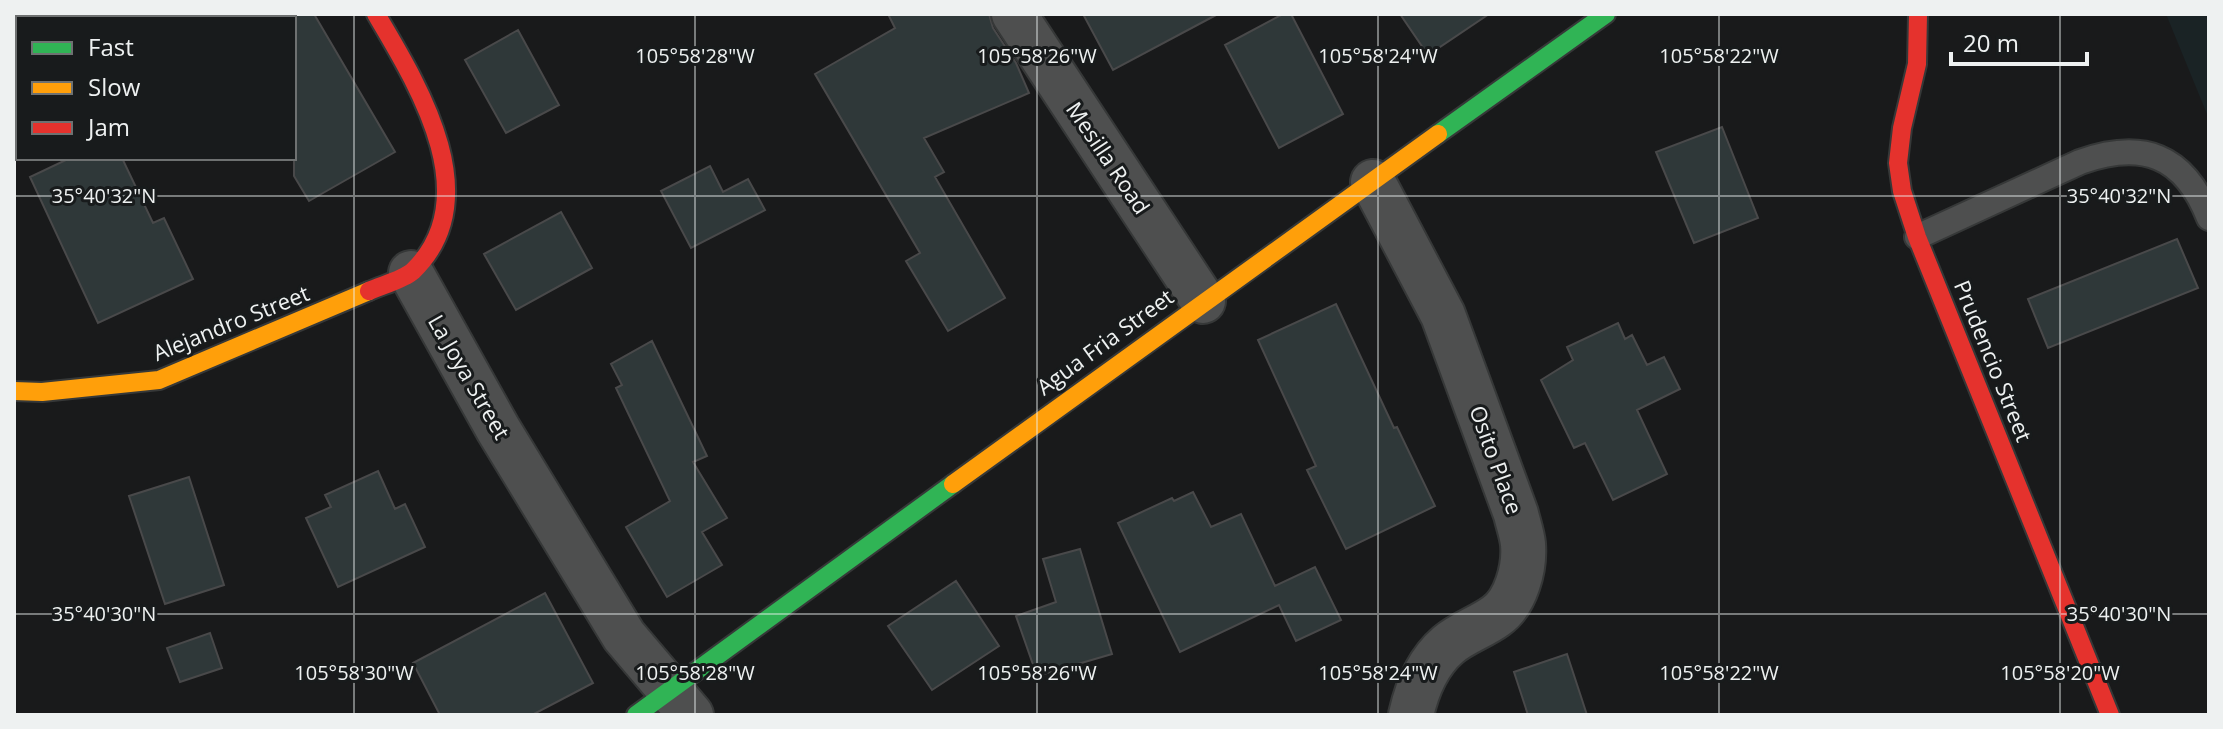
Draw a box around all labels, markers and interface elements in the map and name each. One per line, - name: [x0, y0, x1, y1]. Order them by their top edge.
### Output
- legend: [16, 16, 296, 160]
- scale bar: [1951, 16, 2087, 66]
- text: 20 m: [1963, 26, 2019, 59]
- text: Fast: [88, 30, 134, 63]
- text: 105°58'28"W: [635, 42, 755, 69]
- text: 105°58'26"W: [977, 42, 1097, 69]
- text: 105°58'24"W: [1318, 42, 1438, 69]
- text: 105°58'22"W: [1659, 42, 1779, 69]
- text: Slow: [88, 70, 141, 103]
- street label: Mesilla Road: [1060, 95, 1158, 220]
- text: Jam: [86, 110, 130, 143]
- text: 35°40'32"N: [52, 182, 156, 209]
- text: 35°40'32"N: [2067, 182, 2171, 209]
- street label: Prudencio Street: [1948, 275, 2040, 446]
- street label: Alejandro Street: [148, 277, 313, 367]
- street label: Agua Fria Street: [1030, 281, 1179, 401]
- street label: La Joya Street: [422, 309, 518, 444]
- street label: Osito Place: [1463, 401, 1531, 518]
- text: 35°40'30"N: [52, 600, 156, 627]
- text: 35°40'30"N: [2067, 600, 2171, 627]
- text: 105°58'30"W: [294, 659, 414, 686]
- text: 105°58'28"W: [635, 659, 755, 686]
- text: 105°58'26"W: [977, 659, 1097, 686]
- text: 105°58'24"W: [1318, 659, 1438, 686]
- text: 105°58'22"W: [1659, 659, 1779, 686]
- text: 105°58'20"W: [2000, 659, 2120, 686]

